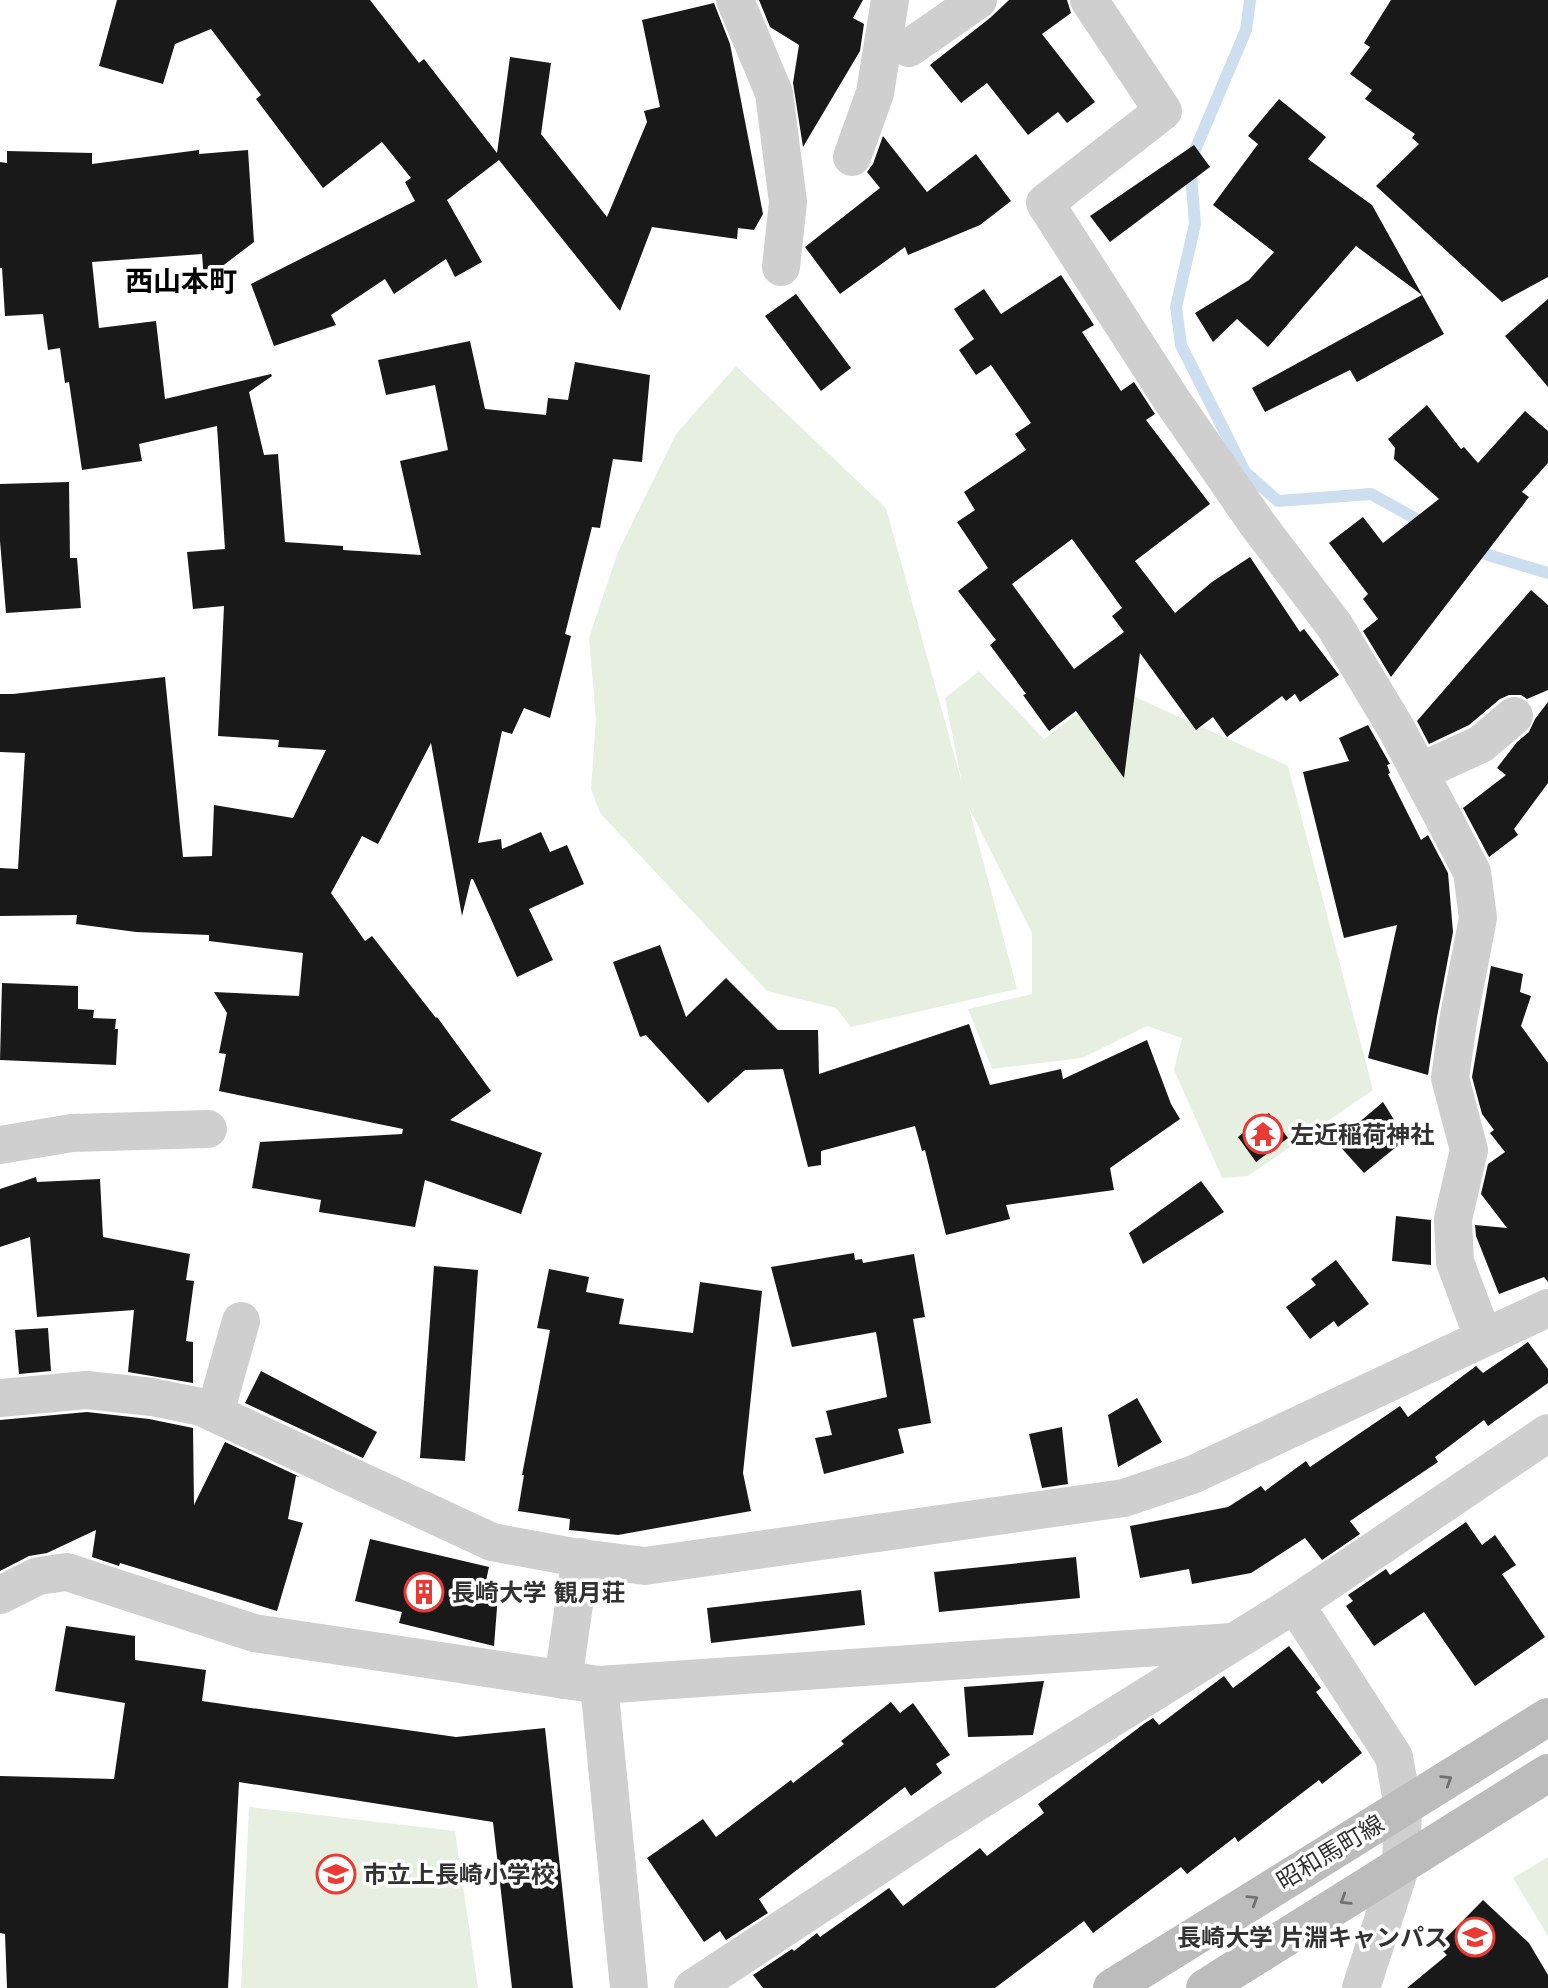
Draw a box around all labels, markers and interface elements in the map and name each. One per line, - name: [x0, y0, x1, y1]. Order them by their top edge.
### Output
- district label: 西山本町: [125, 266, 237, 297]
- temple icon: 左近稲荷神社: [1242, 1113, 1284, 1155]
- place label: 左近稲荷神社: [1290, 1121, 1434, 1148]
- building icon: 長崎大学 観月荘: [403, 1571, 445, 1613]
- place label: 長崎大学 観月荘: [451, 1579, 626, 1606]
- one-way arrow: [1439, 1776, 1452, 1789]
- street label: 昭和馬町線: [1272, 1810, 1388, 1894]
- school or university icon: 市立上長崎小学校: [315, 1853, 357, 1895]
- place label: 市立上長崎小学校: [363, 1861, 555, 1888]
- one-way arrow: [1339, 1891, 1352, 1904]
- one-way arrow: [1246, 1895, 1259, 1908]
- school or university icon: 長崎大学 片淵キャンパス: [1454, 1916, 1496, 1958]
- place label: 長崎大学 片淵キャンパス: [1177, 1924, 1448, 1951]

